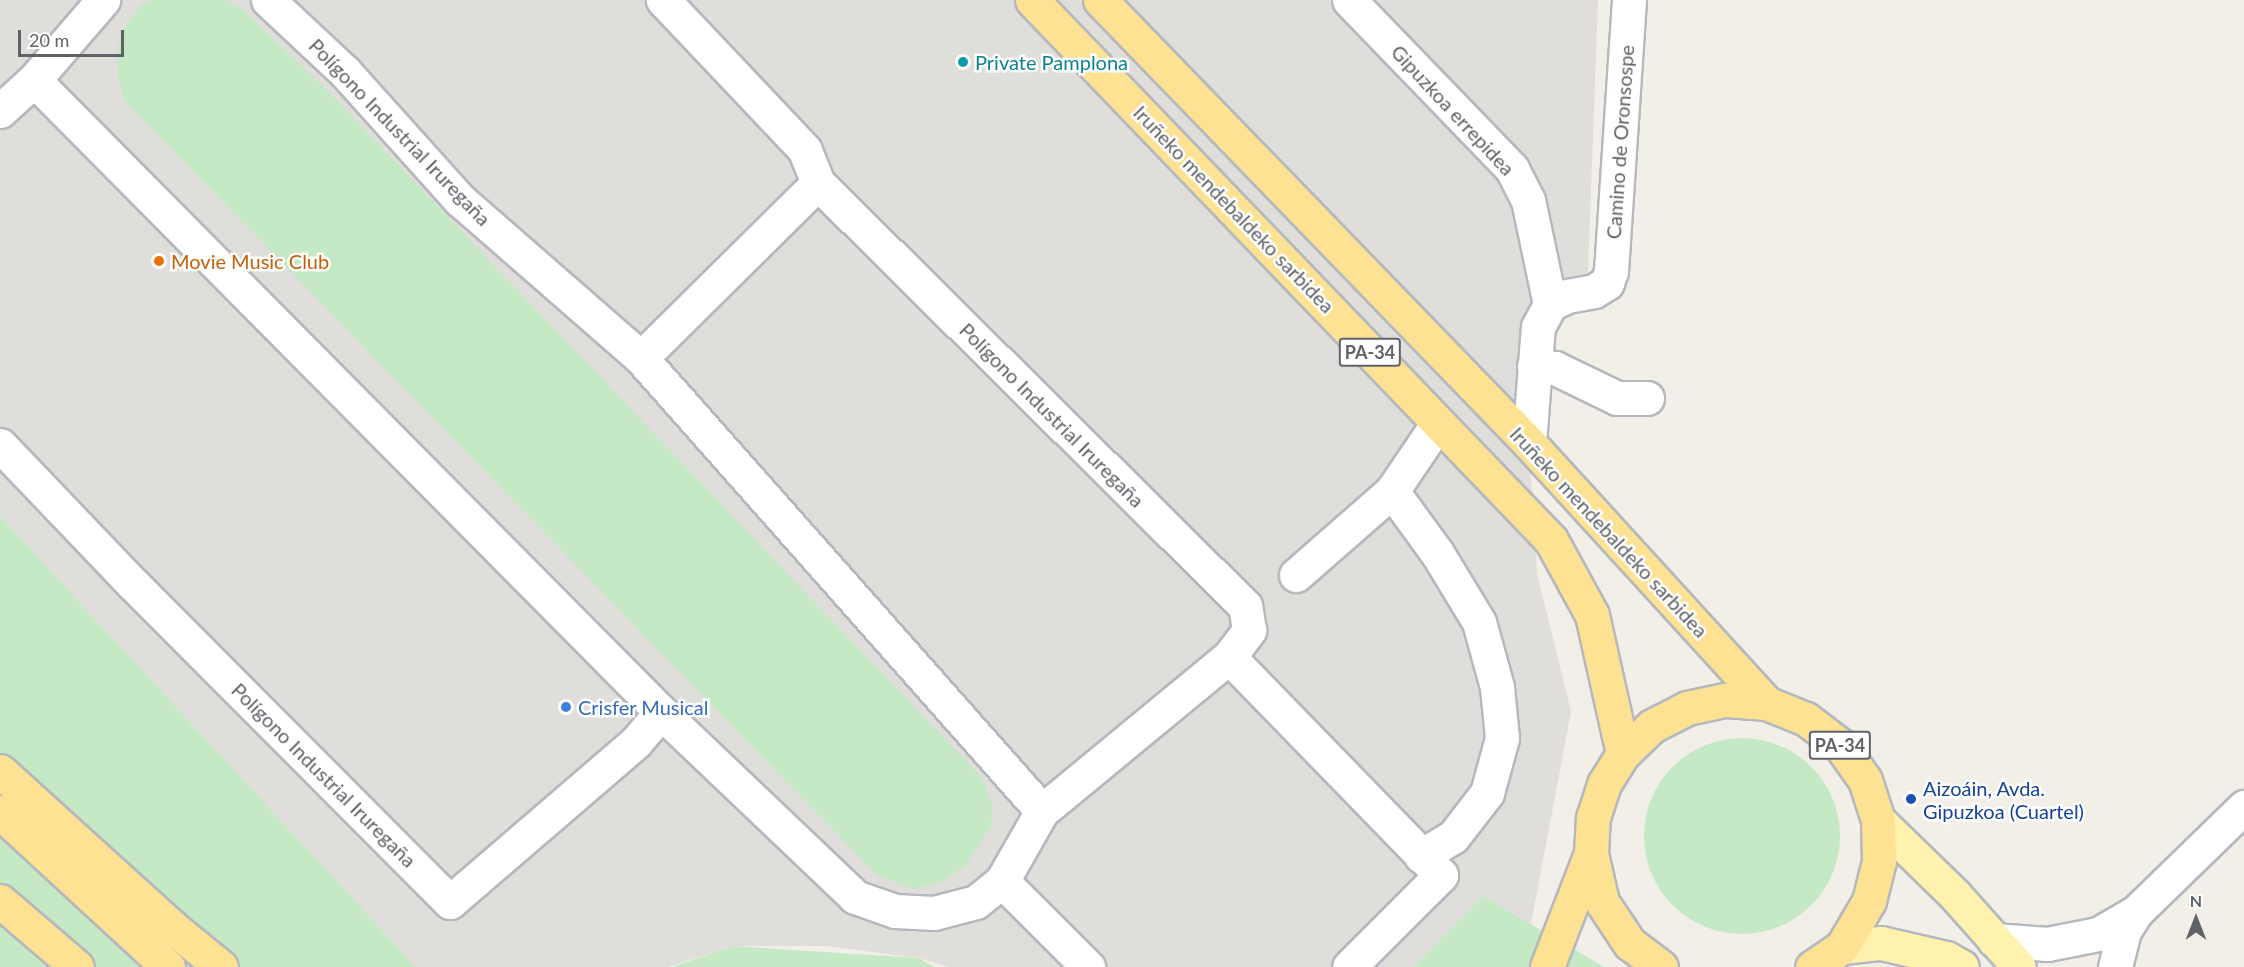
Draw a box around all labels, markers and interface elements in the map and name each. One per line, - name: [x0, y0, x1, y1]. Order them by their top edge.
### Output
- scale bar: [21, 18, 128, 56]
- text: 20 m: [29, 29, 69, 51]
- street label: Polígono Industrial Iruregaña: [304, 33, 496, 231]
- street label: Gipuzkoa errepidea: [1386, 40, 1520, 180]
- street label: Camino de Oronsospe: [1601, 44, 1639, 240]
- place label: Private Pamplona: [975, 50, 1128, 74]
- marker: Private Pamplona: [956, 55, 970, 69]
- street label: Iruñeko mendebaldeko sarbidea: [1129, 100, 1339, 318]
- place label: Movie Music Club: [171, 249, 329, 273]
- marker: Movie Music Club: [152, 254, 166, 268]
- street label: Polígono Industrial Iruregaña: [955, 318, 1149, 512]
- road number: PA-34: [1338, 337, 1402, 367]
- street label: Iruñeko mendebaldeko sarbidea: [1505, 422, 1713, 642]
- street label: Polígono Industrial Iruregaña: [227, 678, 421, 872]
- place label: Crisfer Musical: [578, 695, 709, 719]
- marker: Crisfer Musical: [559, 700, 573, 714]
- road number: PA-34: [1808, 730, 1872, 760]
- place label: Aizoáin, Avda. Gipuzkoa (Cuartel): [1923, 776, 2084, 823]
- marker: Aizoáin, Avda. Gipuzkoa (Cuartel): [1904, 792, 1918, 806]
- north arrow: [2166, 889, 2226, 949]
- text: N: [2190, 891, 2202, 910]

